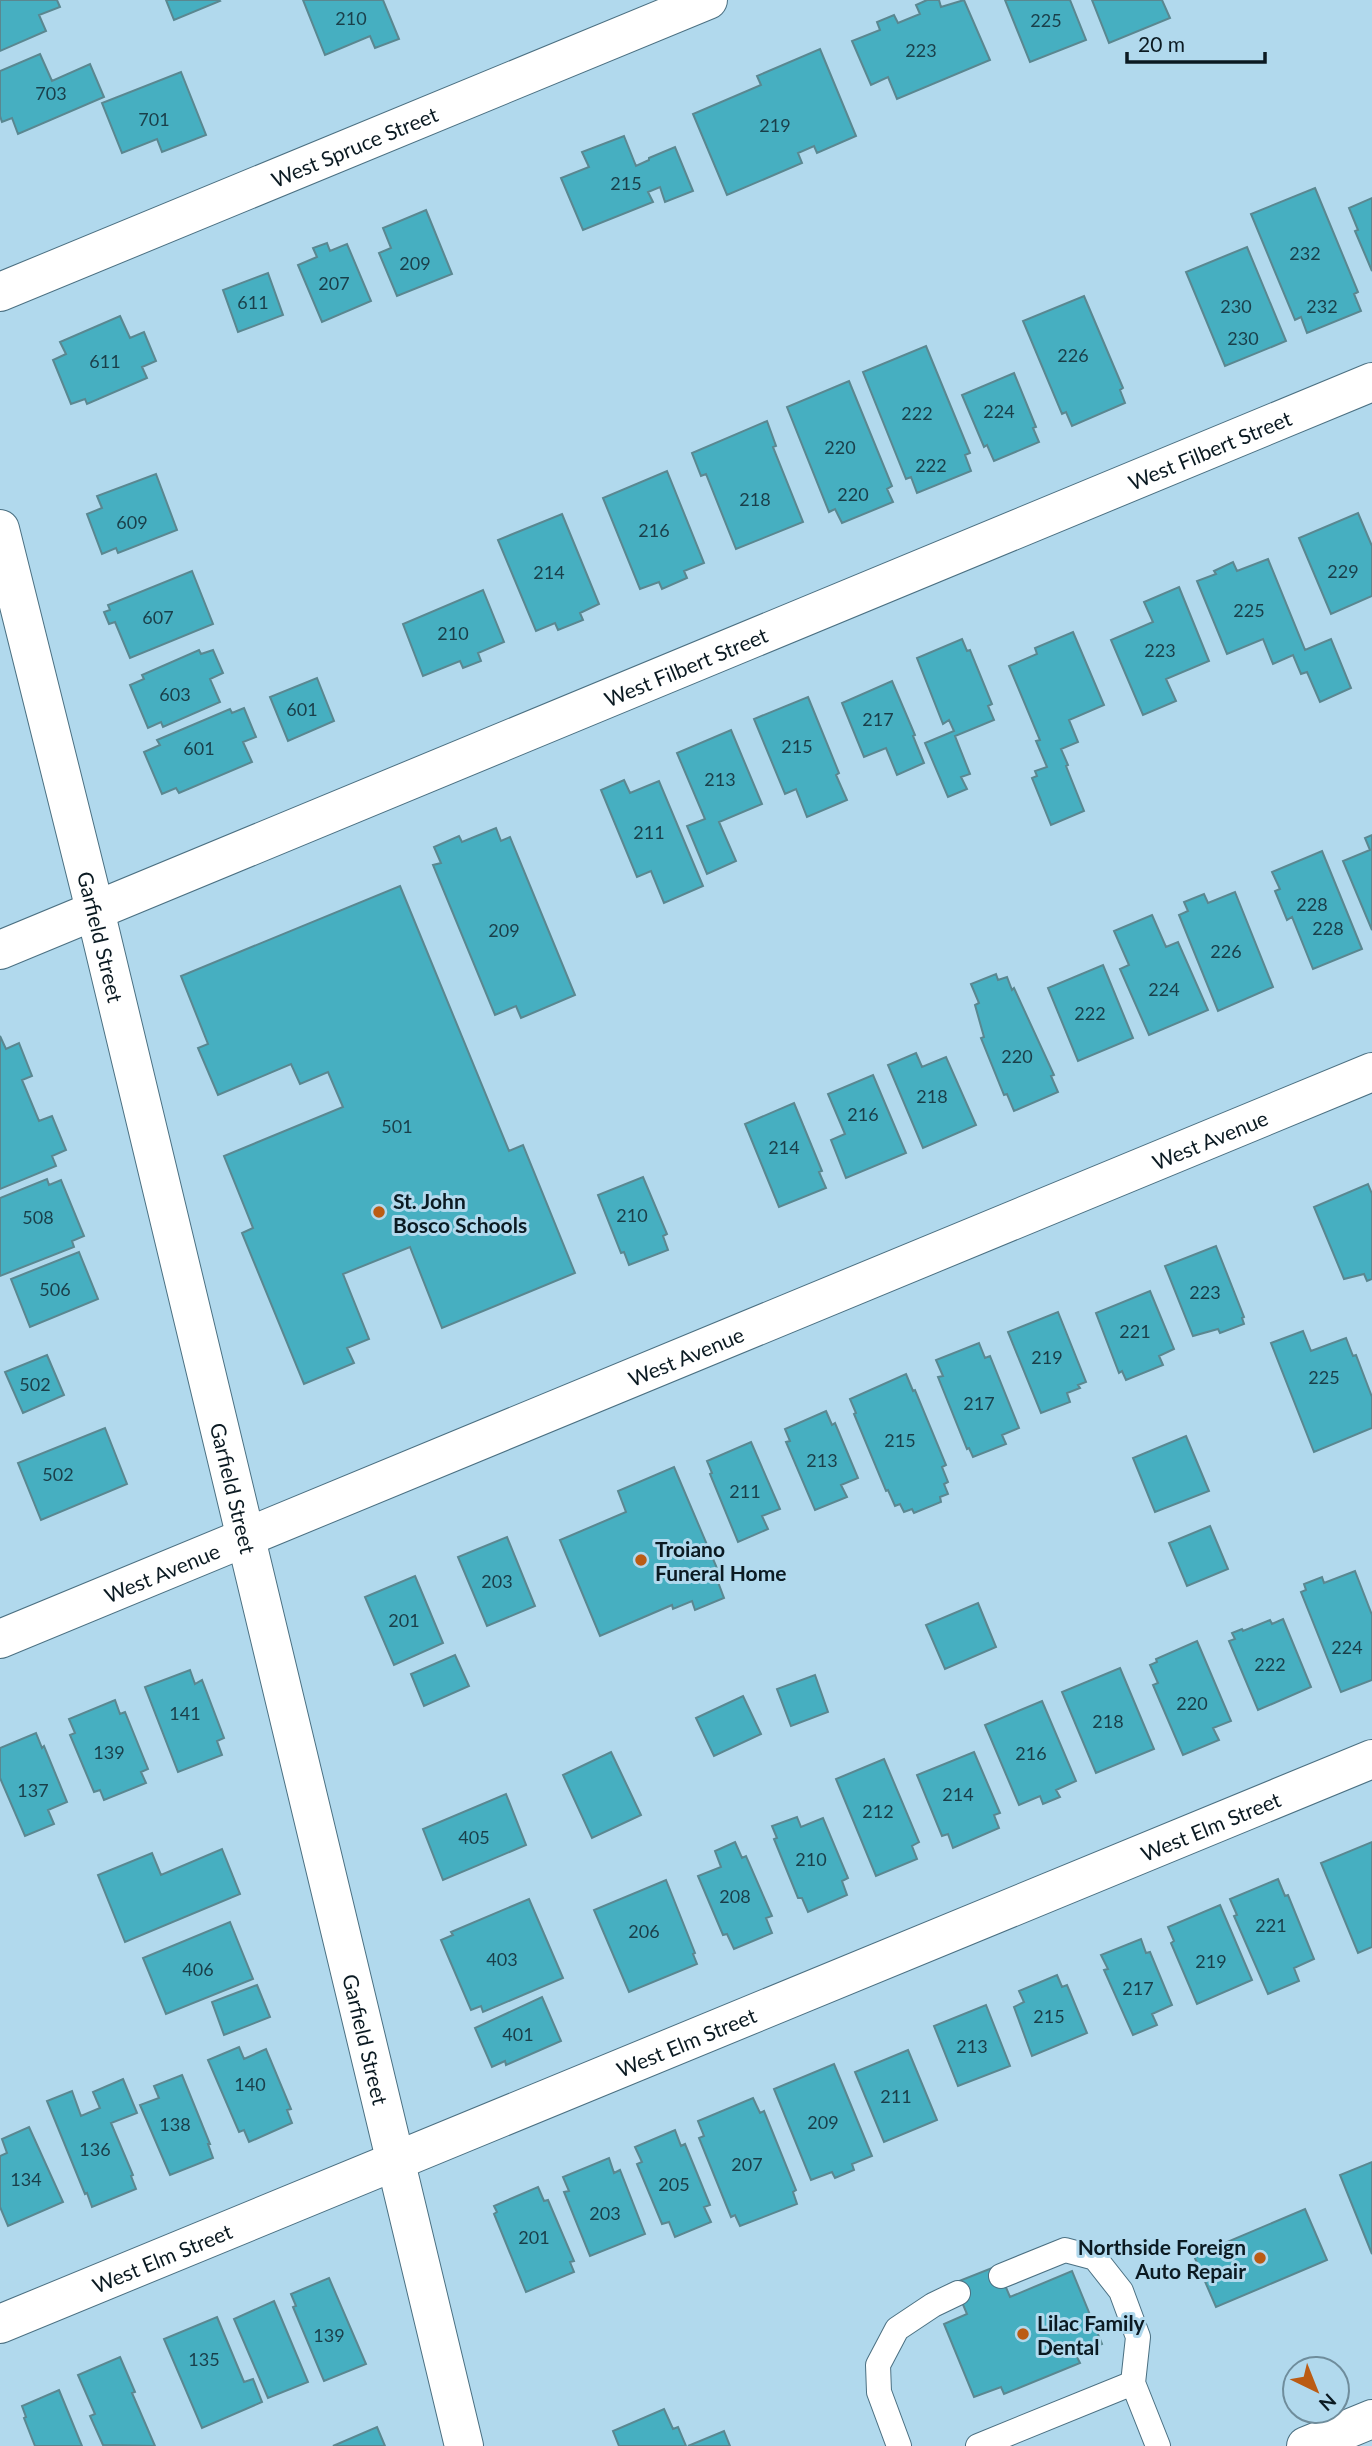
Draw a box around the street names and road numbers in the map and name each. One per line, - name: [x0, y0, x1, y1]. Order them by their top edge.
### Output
- street label: West Spruce Street: [267, 100, 441, 191]
- street label: West Filbert Street: [1124, 404, 1295, 494]
- street label: West Filbert Street: [600, 621, 771, 711]
- street label: Garfield Street: [73, 869, 129, 1005]
- street label: West Avenue: [1148, 1104, 1271, 1174]
- street label: West Avenue: [624, 1321, 747, 1391]
- street label: Garfield Street: [206, 1420, 262, 1556]
- street label: West Avenue: [100, 1537, 223, 1607]
- street label: West Elm Street: [1137, 1786, 1284, 1865]
- street label: Garfield Street: [338, 1971, 394, 2108]
- street label: West Elm Street: [613, 2001, 760, 2081]
- street label: West Elm Street: [88, 2217, 236, 2297]

